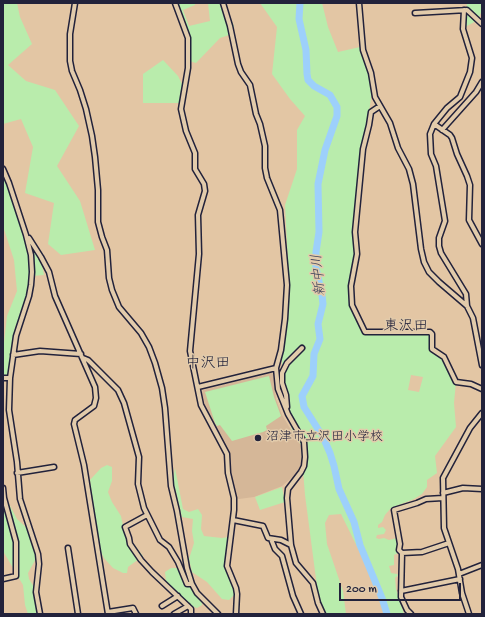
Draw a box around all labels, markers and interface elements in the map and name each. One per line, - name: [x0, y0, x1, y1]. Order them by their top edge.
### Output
- water label: 新中川: [309, 253, 331, 297]
- district label: 東沢田: [384, 319, 428, 337]
- district label: 中沢田: [186, 356, 230, 374]
- place label: 沼津市立沢田小学校: [266, 430, 383, 446]
- marker: 沼津市立沢田小学校: [253, 433, 263, 443]
- scale bar: [341, 575, 463, 601]
- text: 200 m: [346, 583, 377, 597]

